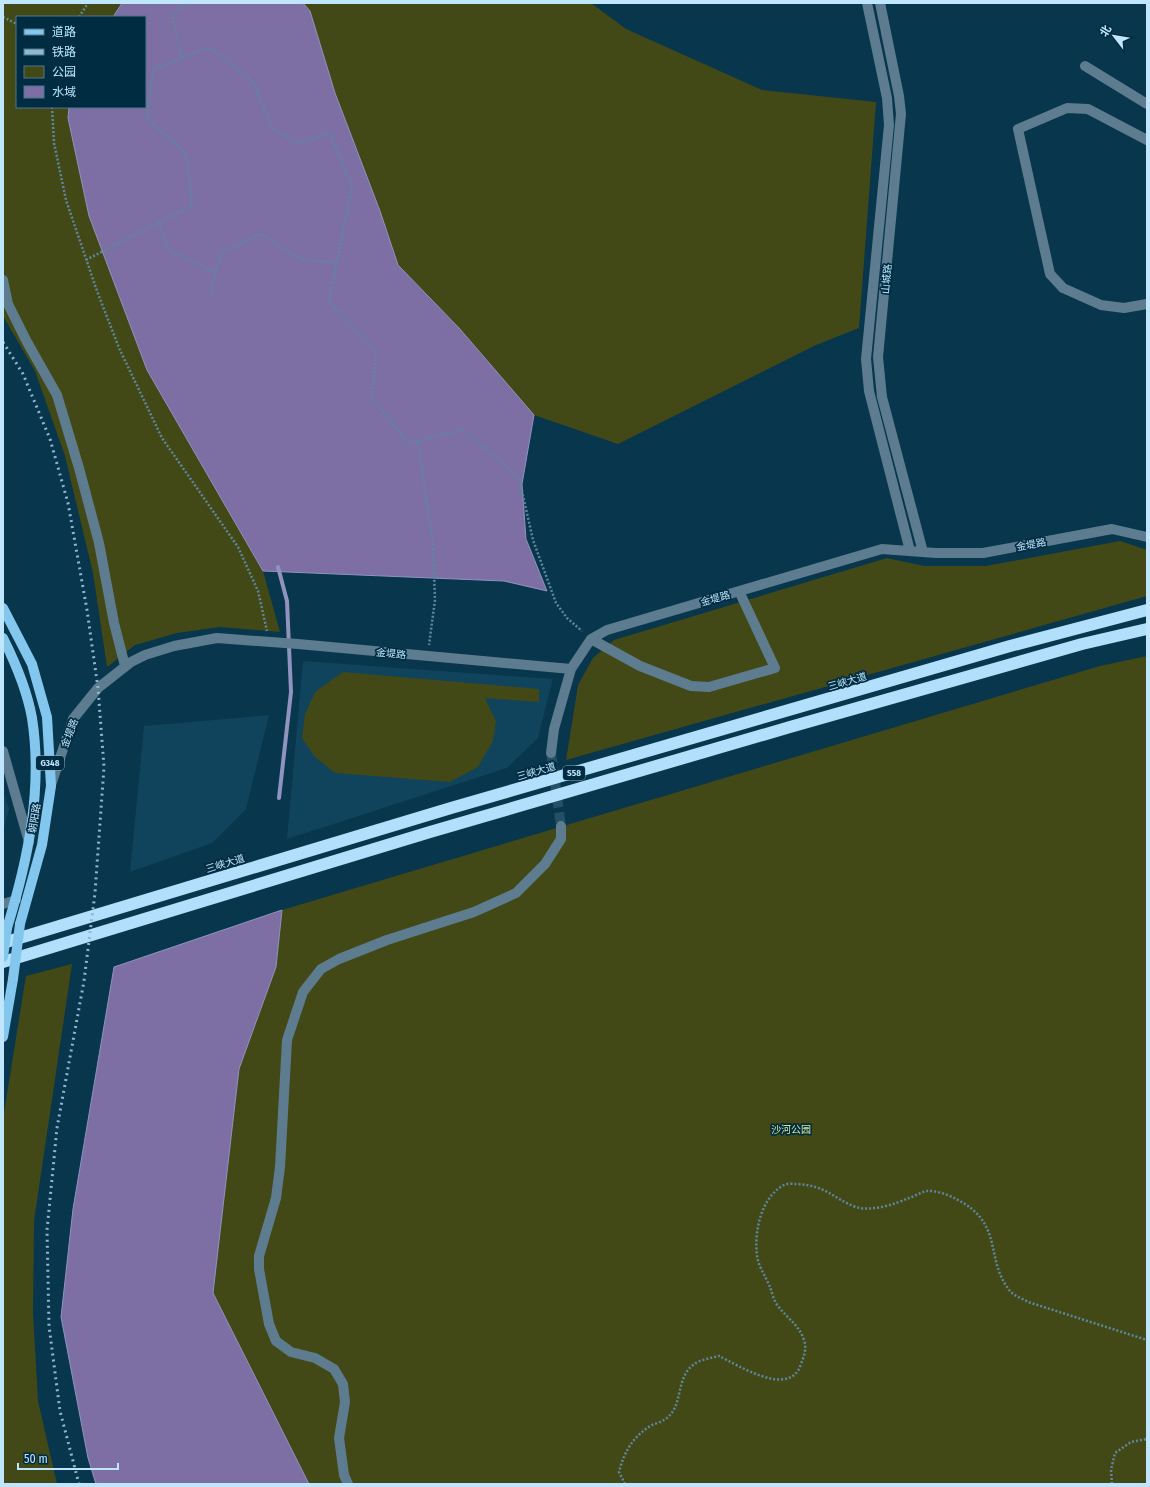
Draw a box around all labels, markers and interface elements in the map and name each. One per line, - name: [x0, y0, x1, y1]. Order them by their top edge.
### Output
- legend: [16, 16, 146, 108]
- north arrow: [1094, 16, 1134, 56]
- text: 北: [1097, 23, 1114, 39]
- text: 道路: [52, 25, 76, 39]
- text: 铁路: [52, 45, 76, 59]
- text: 公园: [52, 65, 76, 79]
- text: 水域: [52, 85, 76, 99]
- street label: 山城路: [880, 264, 894, 295]
- street label: 金堤路: [1015, 536, 1047, 554]
- street label: 金堤路: [699, 589, 731, 609]
- street label: 金堤路: [375, 647, 406, 661]
- street label: 三峡大道: [826, 671, 868, 693]
- street label: 金堤路: [59, 717, 81, 750]
- road number: G348: [36, 756, 64, 770]
- street label: 三峡大道: [515, 761, 557, 783]
- road number: S58: [563, 766, 585, 780]
- street label: 朝阳路: [27, 802, 43, 834]
- street label: 三峡大道: [204, 852, 246, 876]
- park label: 沙河公园: [771, 1124, 811, 1136]
- scale bar: [18, 1445, 118, 1471]
- text: 50 m: [24, 1452, 48, 1466]

